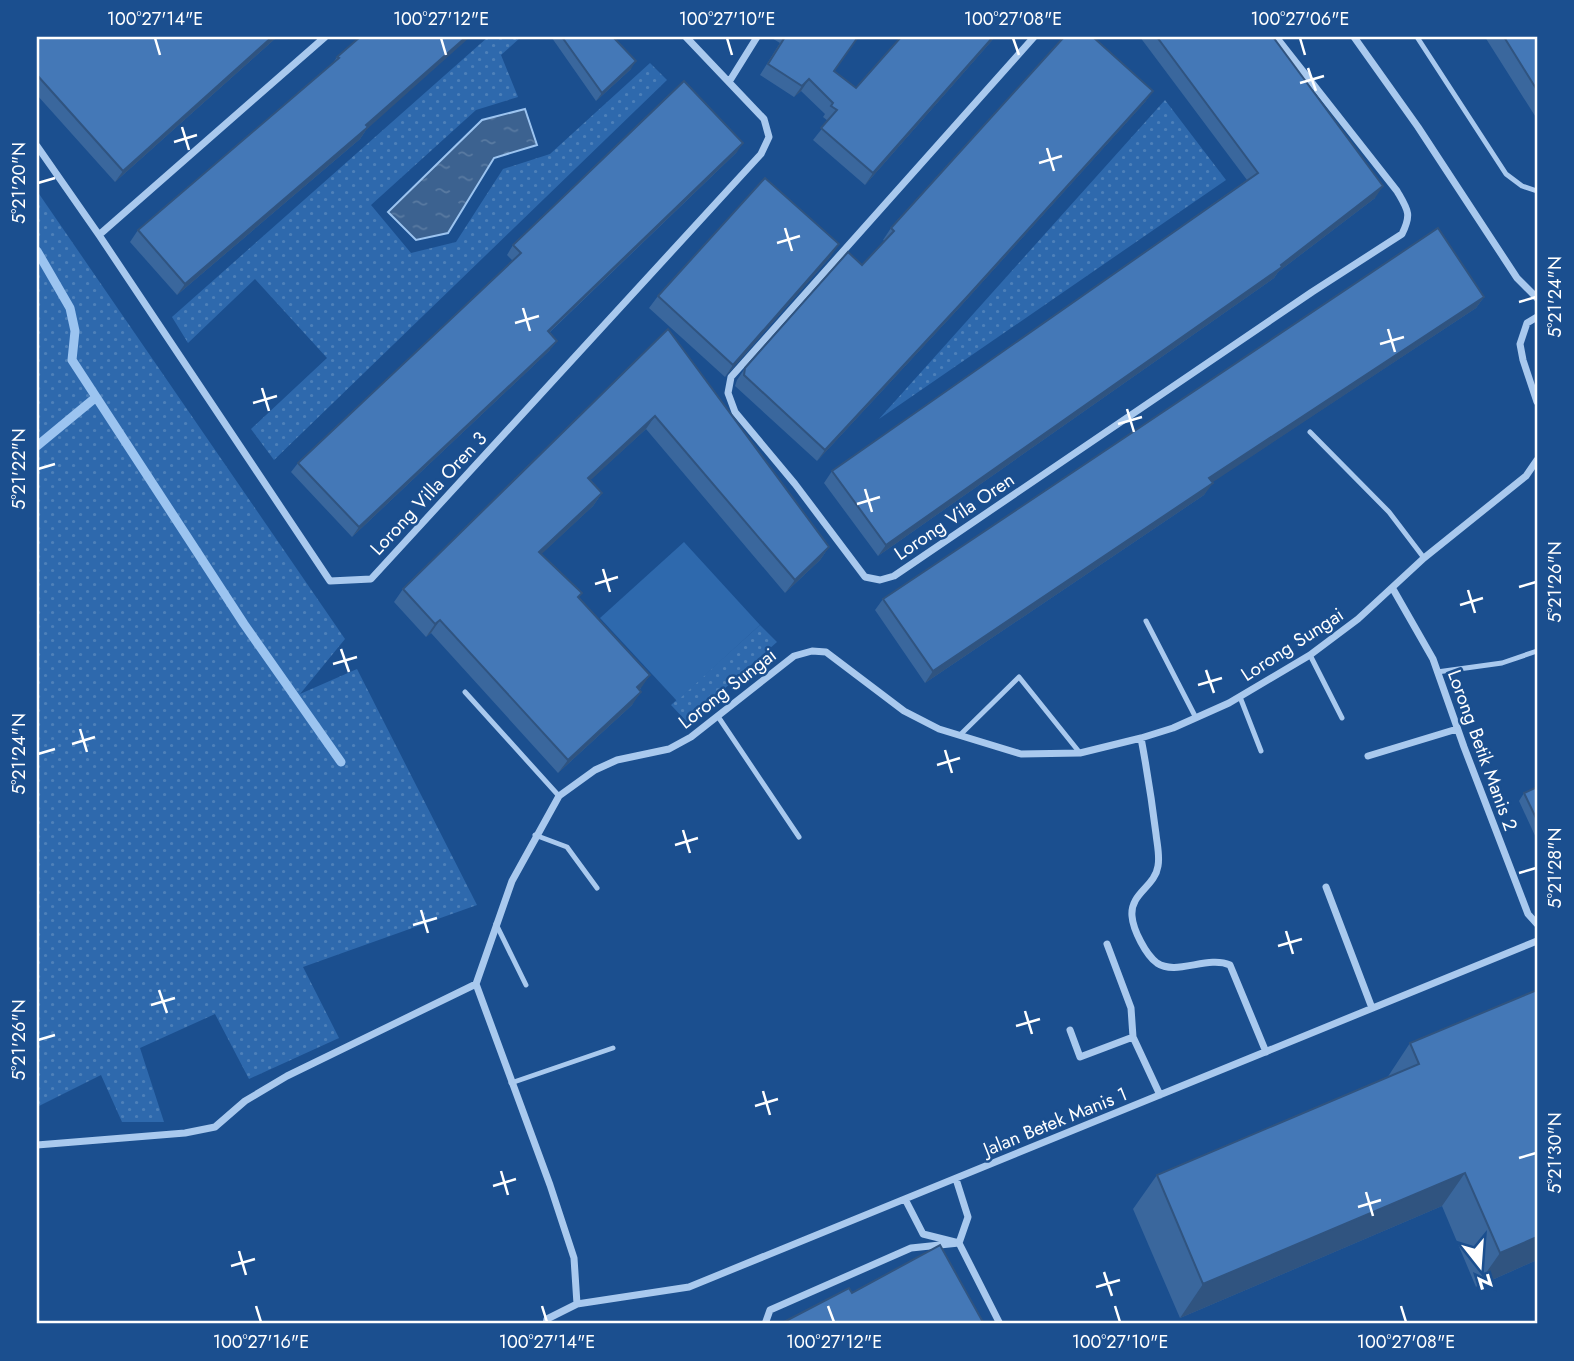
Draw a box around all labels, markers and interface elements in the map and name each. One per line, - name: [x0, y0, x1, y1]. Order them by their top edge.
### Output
- text: 100°27'14"E: [107, 6, 203, 32]
- text: 100°27'12"E: [393, 6, 489, 32]
- text: 100°27'10"E: [679, 6, 775, 32]
- text: 100°27'08"E: [964, 6, 1062, 32]
- text: 100°27'06"E: [1251, 6, 1349, 32]
- text: 5°21'20"N: [6, 142, 32, 224]
- text: 5°21'24"N: [1542, 256, 1568, 338]
- street label: Lorong Villa Oren 3: [364, 426, 493, 561]
- text: 5°21'22"N: [6, 428, 32, 510]
- street label: Lorong Vila Oren: [889, 466, 1020, 567]
- text: 5°21'26"N: [1542, 541, 1568, 623]
- street label: Lorong Sungai: [1236, 601, 1349, 688]
- street label: Lorong Sungai: [673, 642, 782, 735]
- street label: Lorong Betik Manis 2: [1441, 666, 1524, 834]
- text: 5°21'24"N: [6, 713, 32, 795]
- text: 5°21'28"N: [1542, 827, 1568, 909]
- text: 5°21'26"N: [6, 999, 32, 1081]
- street label: Jalan Betek Manis 1: [976, 1080, 1131, 1164]
- text: 5°21'30"N: [1542, 1112, 1568, 1194]
- north arrow: [1444, 1232, 1514, 1302]
- text: N: [1474, 1267, 1496, 1297]
- text: 100°27'16"E: [213, 1329, 309, 1355]
- text: 100°27'14"E: [499, 1329, 595, 1355]
- text: 100°27'12"E: [786, 1329, 882, 1355]
- text: 100°27'10"E: [1072, 1329, 1168, 1355]
- text: 100°27'08"E: [1357, 1329, 1455, 1355]

